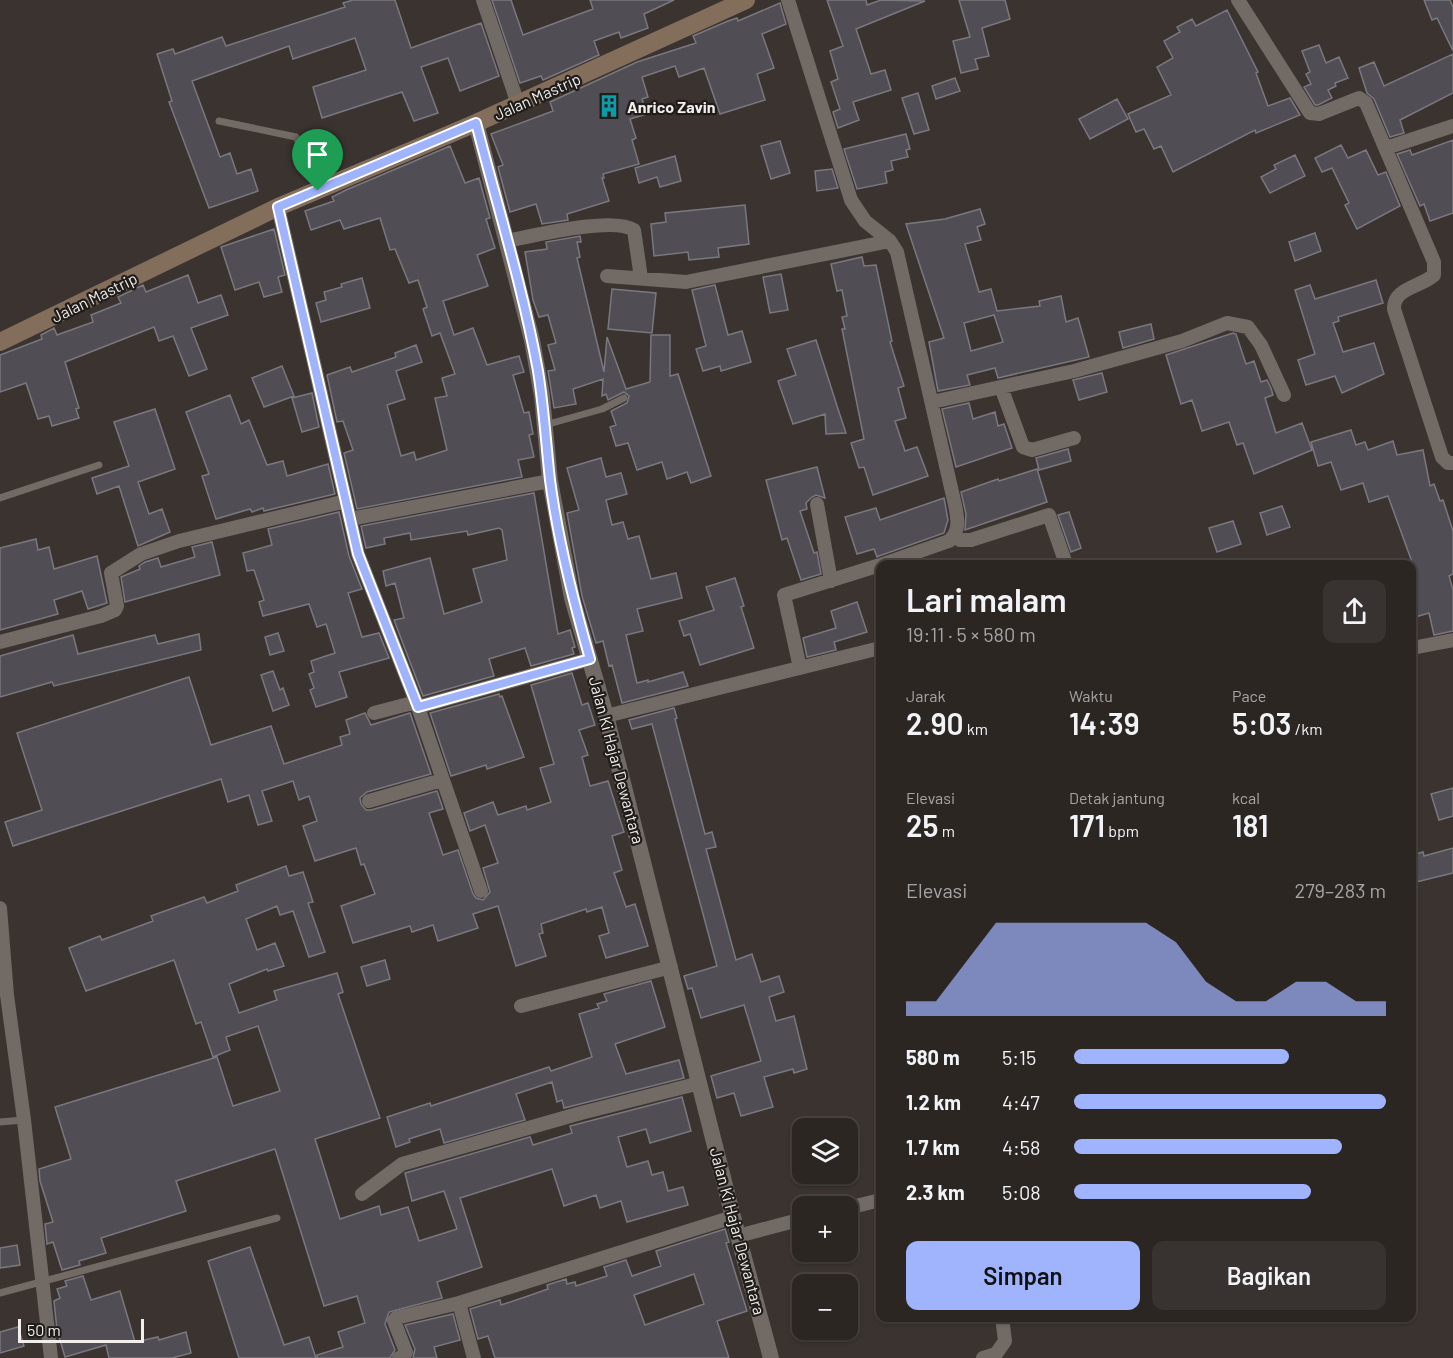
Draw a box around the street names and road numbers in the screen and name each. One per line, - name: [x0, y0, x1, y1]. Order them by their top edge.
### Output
- street label: Jalan Mastrip: [491, 68, 583, 124]
- street label: Jalan Mastrip: [48, 268, 140, 326]
- street label: Jalan Ki Hajar Dewantara: [586, 674, 648, 846]
- street label: Jalan Ki Hajar Dewantara: [707, 1145, 769, 1317]

